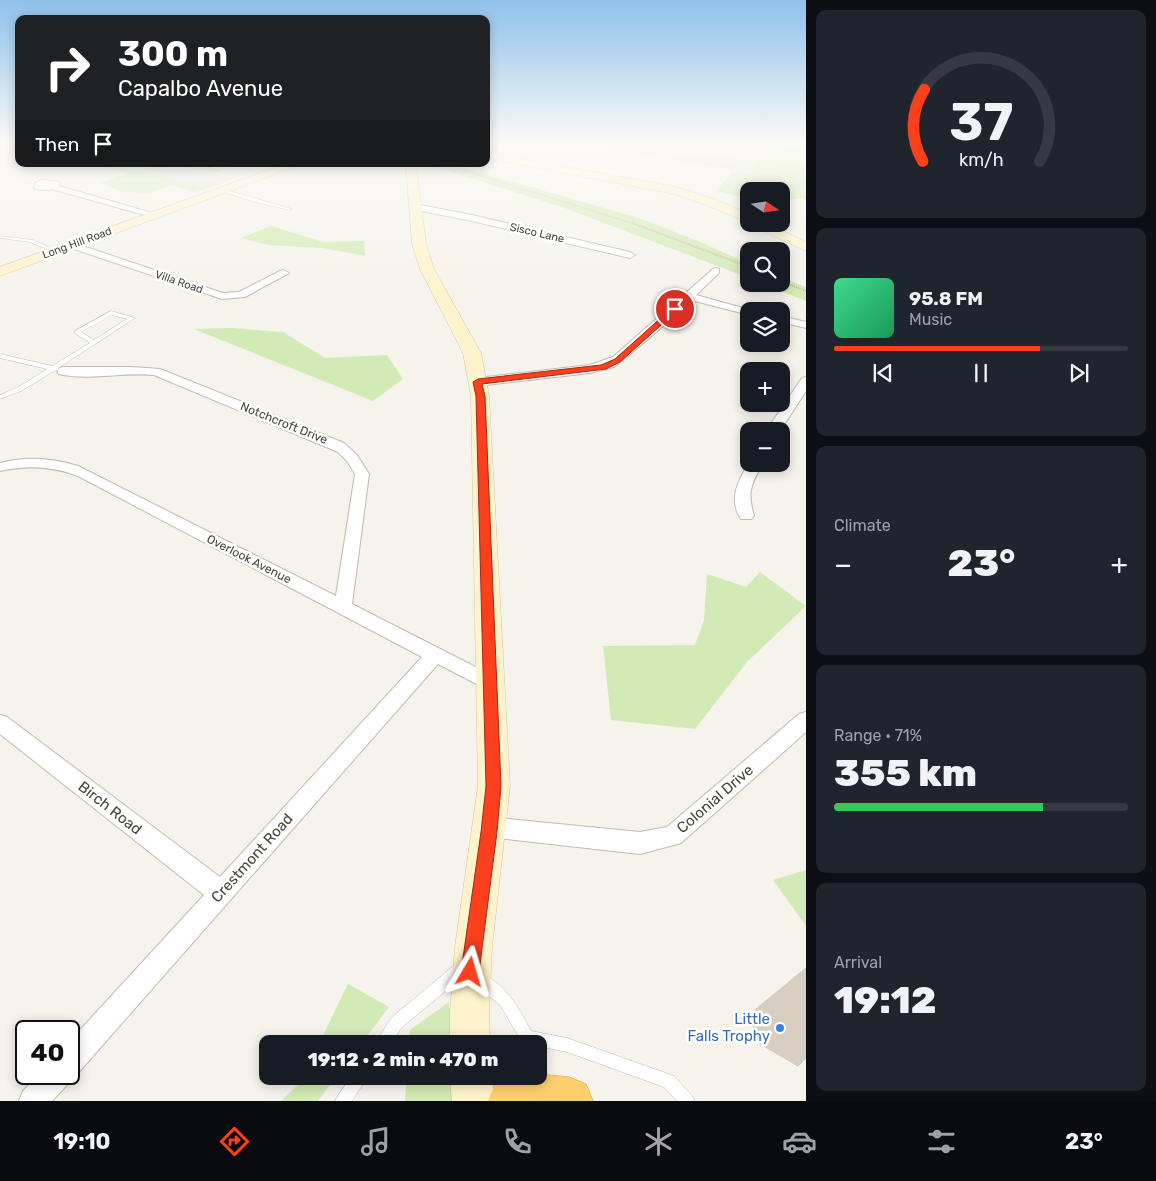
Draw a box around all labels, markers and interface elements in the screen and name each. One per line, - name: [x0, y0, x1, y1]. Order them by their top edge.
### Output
- text: 300 m: [118, 33, 228, 75]
- icon: right: [35, 35, 100, 100]
- text: Capalbo Avenue: [118, 75, 283, 102]
- text: 37: [949, 91, 1013, 153]
- icon: arrive: [89, 130, 117, 158]
- text: Then: [35, 133, 79, 156]
- text: km/h: [959, 149, 1003, 170]
- north arrow: [740, 182, 790, 232]
- map controls: [740, 182, 790, 472]
- street label: Sisco Lane: [509, 220, 565, 246]
- street label: Long Hill Road: [41, 224, 113, 262]
- button: search: [740, 242, 790, 292]
- street label: Villa Road: [153, 268, 205, 296]
- text: 95.8 FM: [909, 287, 983, 310]
- pin: [654, 288, 696, 330]
- icon: arrive: [661, 295, 689, 323]
- button: layers: [740, 302, 790, 352]
- text: Music: [909, 310, 952, 329]
- icon: previous: [869, 359, 897, 387]
- icon: pause: [967, 359, 995, 387]
- icon: next: [1065, 359, 1093, 387]
- button: +: [740, 362, 790, 412]
- street label: Notchcroft Drive: [238, 399, 330, 447]
- button: −: [740, 422, 790, 472]
- text: Climate: [834, 516, 891, 535]
- street label: Overlook Avenue: [204, 532, 294, 587]
- text: 23°: [948, 540, 1015, 586]
- text: −: [834, 548, 852, 581]
- text: +: [1111, 548, 1128, 581]
- text: Range · 71%: [834, 726, 922, 745]
- text: 355 km: [834, 750, 977, 796]
- street label: Colonial Drive: [673, 761, 757, 837]
- street label: Birch Road: [75, 778, 145, 838]
- street label: Crestmont Road: [207, 810, 297, 906]
- position arrow: [443, 945, 495, 997]
- text: Arrival: [834, 953, 882, 972]
- text: 19:12: [834, 977, 937, 1023]
- place label: Little Falls Trophy: [687, 1010, 770, 1045]
- speed limit sign: 40: [15, 1020, 80, 1085]
- marker: Little Falls Trophy: [774, 1022, 786, 1034]
- text: 19:12 · 2 min · 470 m: [308, 1048, 498, 1071]
- icon: directions: [217, 1124, 252, 1159]
- icon: music: [358, 1124, 393, 1159]
- icon: phone: [500, 1124, 535, 1159]
- icon: climate: [641, 1124, 676, 1159]
- icon: car: [782, 1124, 817, 1159]
- icon: filters: [924, 1124, 959, 1159]
- text: 19:10: [53, 1128, 111, 1155]
- text: 23°: [1065, 1128, 1103, 1155]

